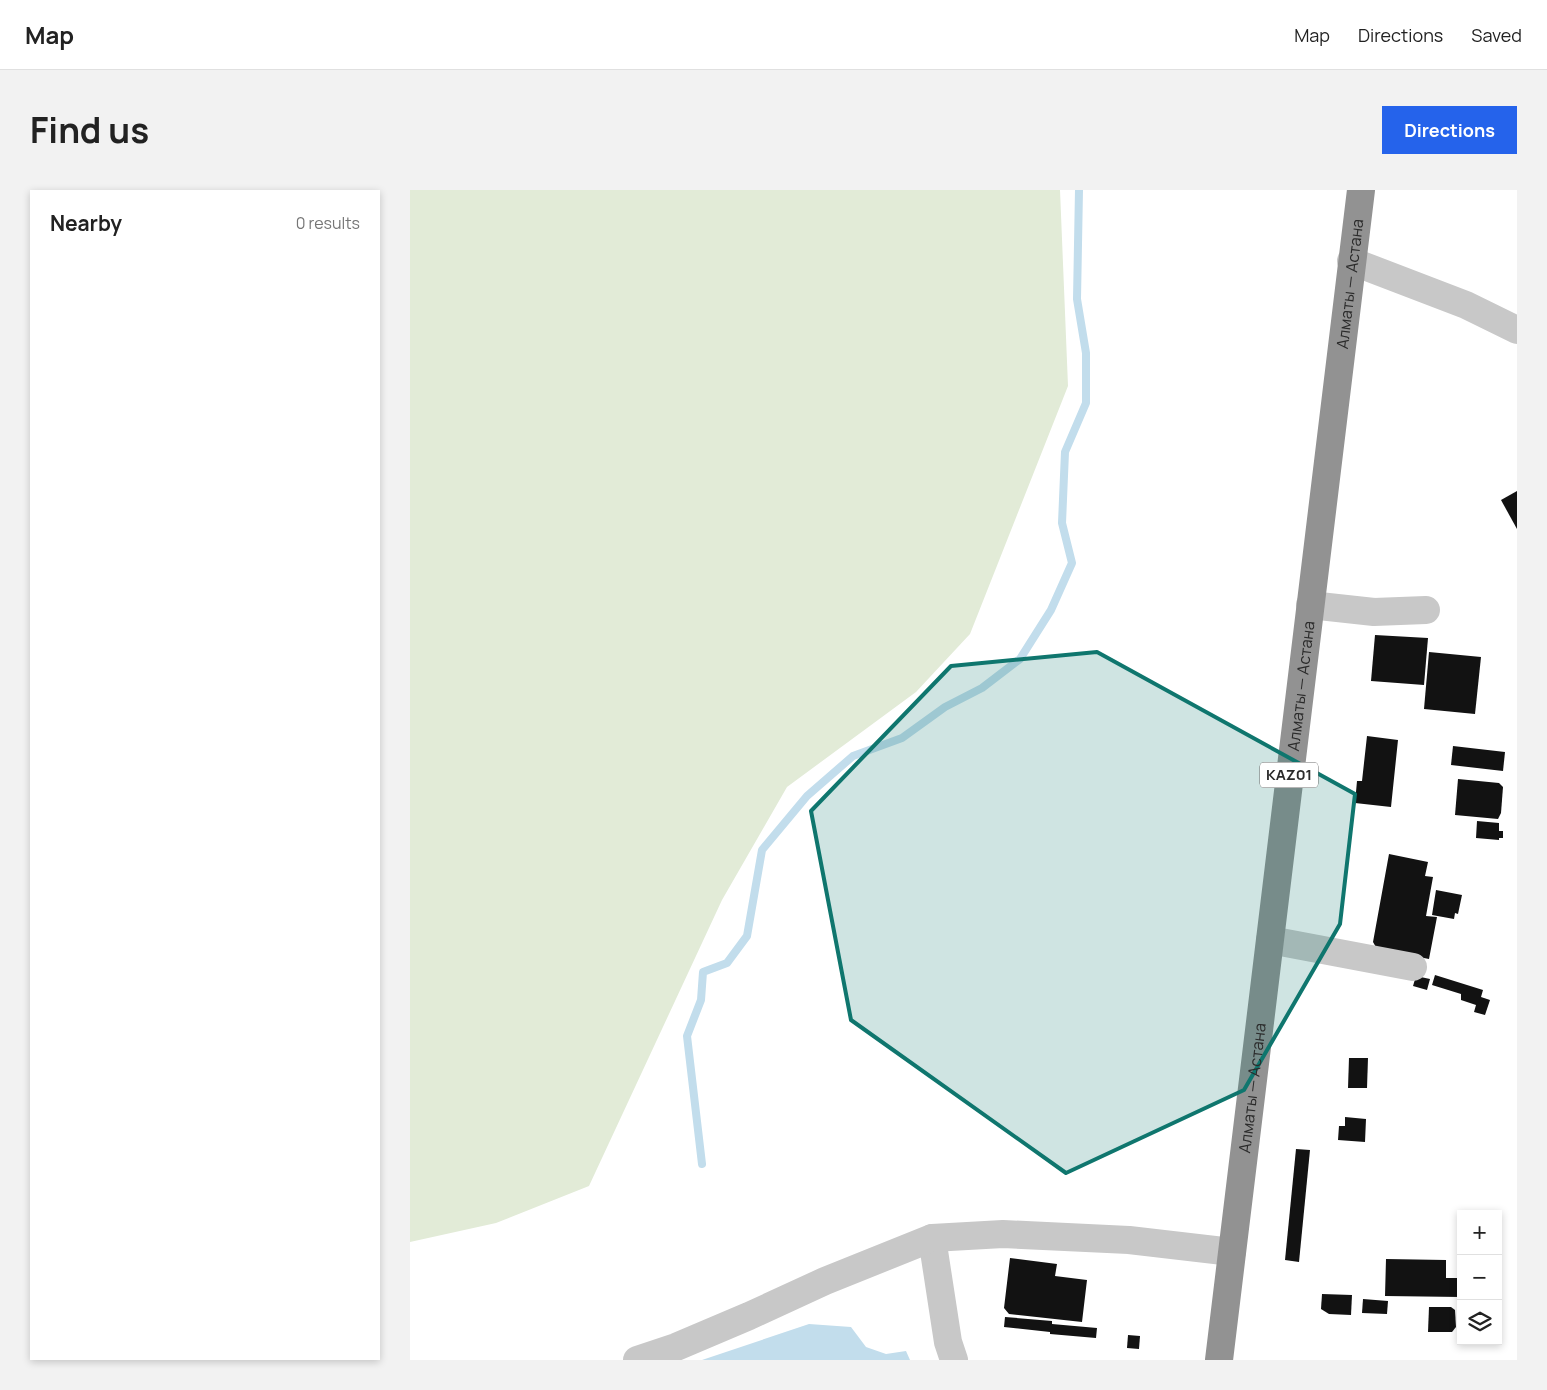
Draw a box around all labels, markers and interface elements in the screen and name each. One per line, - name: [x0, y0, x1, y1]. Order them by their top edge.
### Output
- text: Map: [25, 18, 74, 51]
- text: Map: [1294, 23, 1330, 47]
- text: Directions: [1358, 23, 1443, 47]
- text: Saved: [1471, 23, 1522, 47]
- text: Find us: [30, 106, 149, 154]
- button: Directions: [1382, 106, 1517, 154]
- text: Nearby: [50, 209, 122, 237]
- text: 0 results: [296, 212, 360, 234]
- street label: Алматы — Астана: [1331, 218, 1368, 350]
- street label: Алматы — Астана: [1282, 620, 1320, 752]
- road number: KАZ01: [1260, 762, 1318, 788]
- street label: Алматы — Астана: [1233, 1022, 1271, 1154]
- map controls: [1457, 1210, 1502, 1345]
- button: +: [1457, 1210, 1502, 1255]
- button: −: [1457, 1255, 1502, 1300]
- button: layers: [1457, 1300, 1502, 1345]

